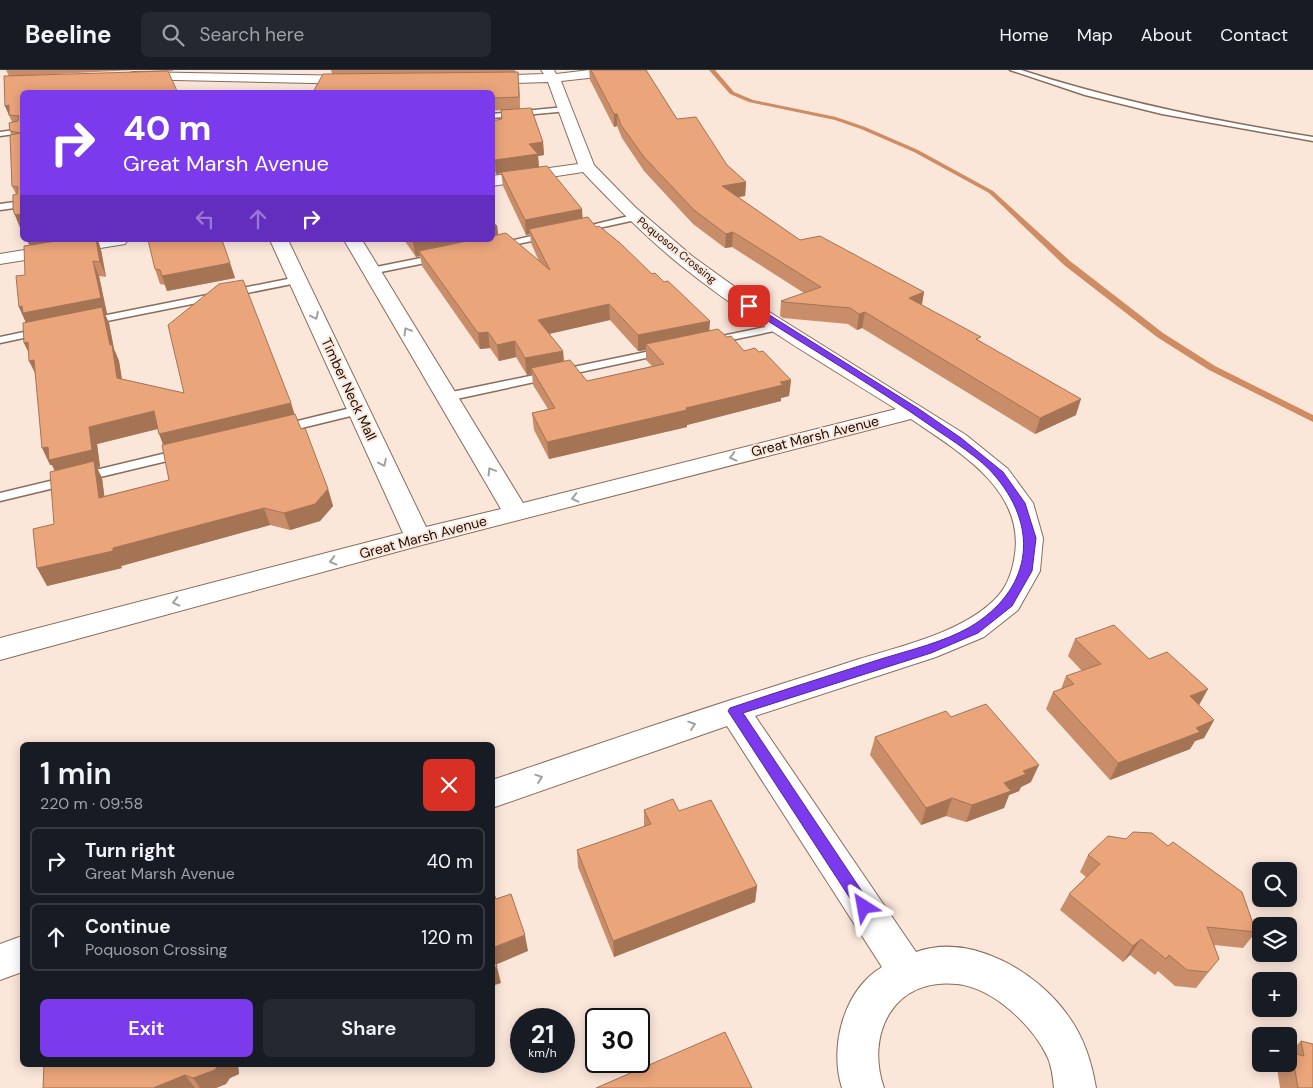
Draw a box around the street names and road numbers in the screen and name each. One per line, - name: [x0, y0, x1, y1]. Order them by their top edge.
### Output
- street label: Poquoson Crossing: [635, 214, 719, 286]
- street label: Timber Neck Mall: [317, 335, 381, 443]
- street label: Great Marsh Avenue: [749, 411, 881, 461]
- street label: Great Marsh Avenue: [357, 511, 489, 563]

